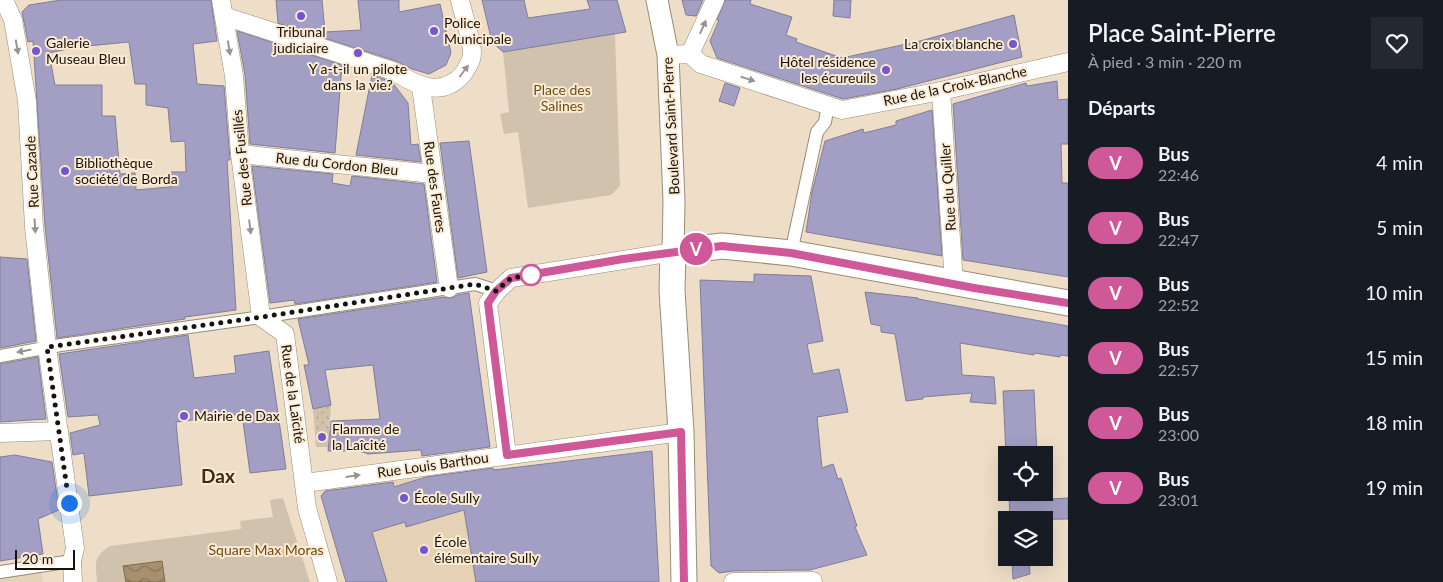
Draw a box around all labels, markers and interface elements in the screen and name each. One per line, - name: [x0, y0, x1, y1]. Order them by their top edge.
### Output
- marker: Tribunal judiciaire: [295, 10, 307, 22]
- place label: Police Municipale: [444, 14, 511, 47]
- button: heart: [1371, 17, 1423, 69]
- text: Place Saint-Pierre: [1088, 18, 1276, 47]
- one-way arrow: [699, 20, 707, 34]
- place label: Tribunal judiciaire: [273, 23, 328, 56]
- marker: Police Municipale: [428, 25, 440, 37]
- place label: Galerie Museau Bleu: [46, 34, 126, 67]
- place label: La croix blanche: [904, 35, 1003, 52]
- marker: La croix blanche: [1007, 38, 1019, 50]
- one-way arrow: [14, 39, 22, 55]
- one-way arrow: [226, 40, 234, 56]
- marker: Galerie Museau Bleu: [30, 45, 42, 57]
- marker: Y a-t-il un pilote dans la vie?: [352, 47, 364, 59]
- text: À pied · 3 min · 220 m: [1088, 52, 1242, 71]
- place label: Hôtel résidence les écureuils: [780, 53, 876, 86]
- street label: Boulevard Saint-Pierre: [658, 57, 683, 195]
- place label: Y a-t-il un pilote dans la vie?: [309, 60, 407, 93]
- street label: Rue de la Croix-Blanche: [882, 62, 1028, 109]
- one-way arrow: [459, 64, 469, 78]
- marker: Hôtel résidence les écureuils: [880, 64, 892, 76]
- one-way arrow: [740, 76, 755, 83]
- park label: Place des Salines: [533, 81, 591, 114]
- text: Départs: [1088, 96, 1155, 119]
- street label: Rue des Fusillés: [228, 109, 255, 207]
- street label: Rue Cazade: [21, 136, 42, 208]
- street label: Rue des Faures: [421, 140, 450, 234]
- text: Bus: [1158, 142, 1189, 165]
- street label: Rue du Quiller: [936, 143, 959, 231]
- street label: Rue du Cordon Bleu: [275, 149, 399, 178]
- text: 4 min: [1376, 151, 1423, 174]
- text: V: [1109, 152, 1122, 174]
- place label: Bibliothèque société de Borda: [75, 154, 178, 187]
- marker: Bibliothèque société de Borda: [59, 165, 71, 177]
- text: 22:46: [1158, 165, 1199, 184]
- text: Bus: [1158, 207, 1189, 230]
- text: 5 min: [1376, 216, 1423, 239]
- text: V: [1109, 217, 1122, 239]
- one-way arrow: [31, 218, 39, 234]
- one-way arrow: [246, 219, 254, 235]
- text: 22:47: [1158, 230, 1199, 249]
- line badge: V: [680, 233, 712, 265]
- text: V: [690, 238, 702, 260]
- unlabelled marker: [520, 264, 542, 286]
- text: Bus: [1158, 272, 1189, 295]
- text: 10 min: [1365, 281, 1423, 304]
- text: V: [1109, 282, 1122, 304]
- text: 22:52: [1158, 295, 1199, 314]
- text: Bus: [1158, 337, 1189, 360]
- street label: Rue de la Laïcité: [278, 343, 309, 445]
- text: 15 min: [1365, 346, 1423, 369]
- one-way arrow: [16, 347, 31, 355]
- text: V: [1109, 347, 1122, 369]
- text: 22:57: [1158, 360, 1199, 379]
- text: Bus: [1158, 402, 1189, 425]
- place label: Mairie de Dax: [194, 407, 280, 424]
- marker: Mairie de Dax: [178, 410, 190, 422]
- text: 18 min: [1365, 411, 1423, 434]
- text: V: [1109, 412, 1122, 434]
- place label: Flamme de la Laîcité: [332, 420, 399, 453]
- text: 23:00: [1158, 425, 1199, 444]
- marker: Flamme de la Laîcité: [316, 431, 328, 443]
- map controls: [998, 446, 1053, 566]
- button: locate: [998, 446, 1053, 501]
- street label: Rue Louis Barthou: [376, 448, 490, 481]
- district label: Dax: [201, 464, 235, 487]
- text: Bus: [1158, 467, 1189, 490]
- one-way arrow: [345, 472, 361, 480]
- text: 19 min: [1365, 476, 1423, 499]
- text: V: [1109, 477, 1122, 499]
- place label: École Sully: [414, 489, 480, 506]
- text: 23:01: [1158, 490, 1199, 509]
- your location: [57, 491, 82, 516]
- marker: École Sully: [398, 492, 410, 504]
- button: layers: [998, 511, 1053, 566]
- place label: École élémentaire Sully: [434, 533, 540, 566]
- park label: Square Max Moras: [209, 541, 323, 558]
- marker: École élémentaire Sully: [418, 544, 430, 556]
- scale bar: [15, 547, 75, 570]
- text: 20 m: [22, 550, 53, 567]

